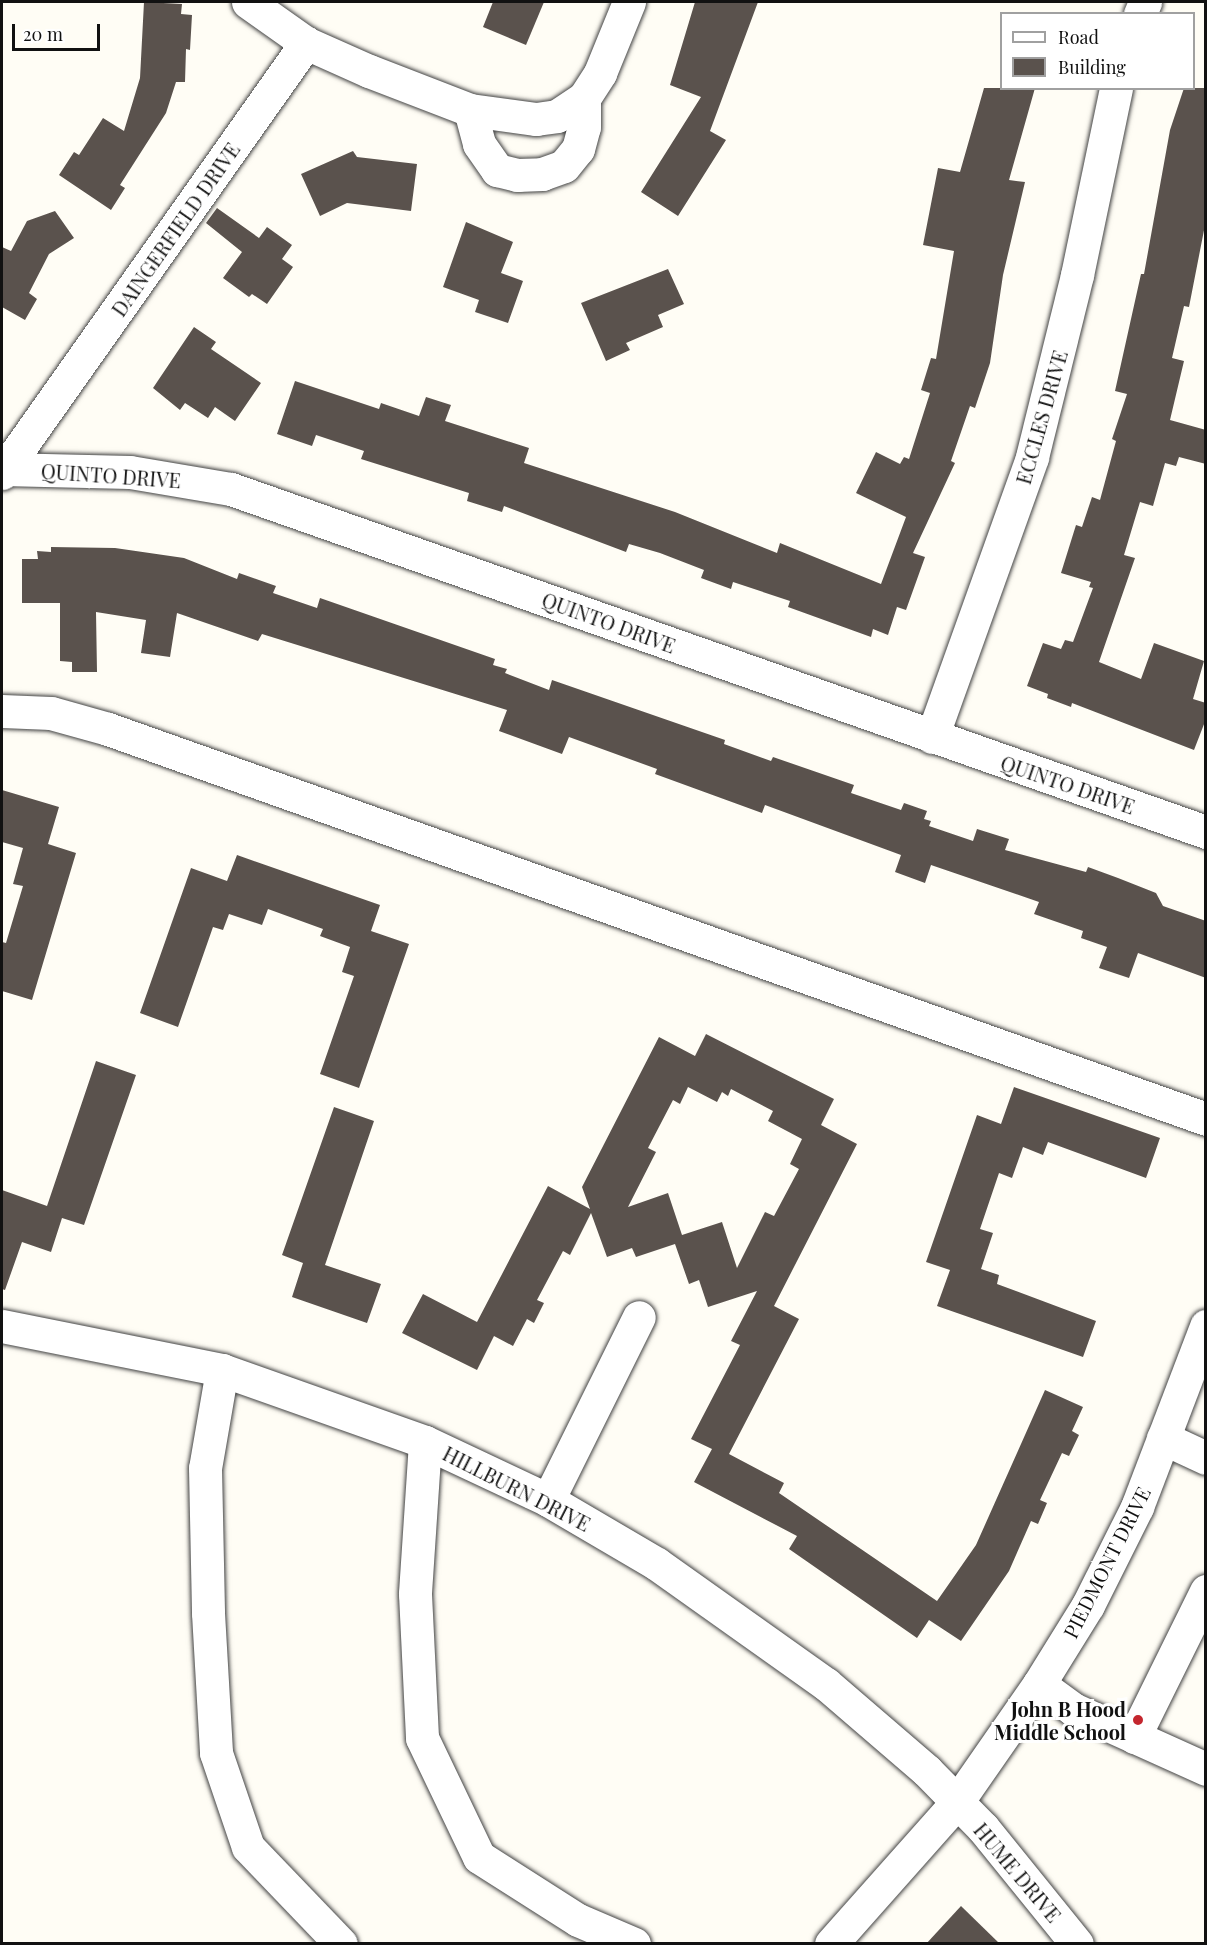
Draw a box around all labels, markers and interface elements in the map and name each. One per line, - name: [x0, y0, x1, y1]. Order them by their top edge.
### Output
- scale bar: [15, 12, 104, 50]
- legend: [1000, 12, 1195, 90]
- text: 20 m: [23, 22, 63, 46]
- text: Road: [1058, 25, 1099, 49]
- text: Building: [1058, 55, 1126, 79]
- street label: DAINGERFIELD DRIVE: [106, 138, 244, 320]
- street label: ECCLES DRIVE: [1010, 347, 1072, 487]
- street label: QUINTO DRIVE: [40, 458, 182, 492]
- street label: QUINTO DRIVE: [539, 587, 679, 657]
- street label: QUINTO DRIVE: [998, 750, 1138, 818]
- street label: HILLBURN DRIVE: [439, 1440, 595, 1536]
- street label: PIEDMONT DRIVE: [1057, 1482, 1155, 1642]
- place label: John B Hood Middle School: [994, 1696, 1126, 1743]
- marker: John B Hood Middle School: [1131, 1713, 1145, 1727]
- street label: HUME DRIVE: [970, 1817, 1066, 1927]

